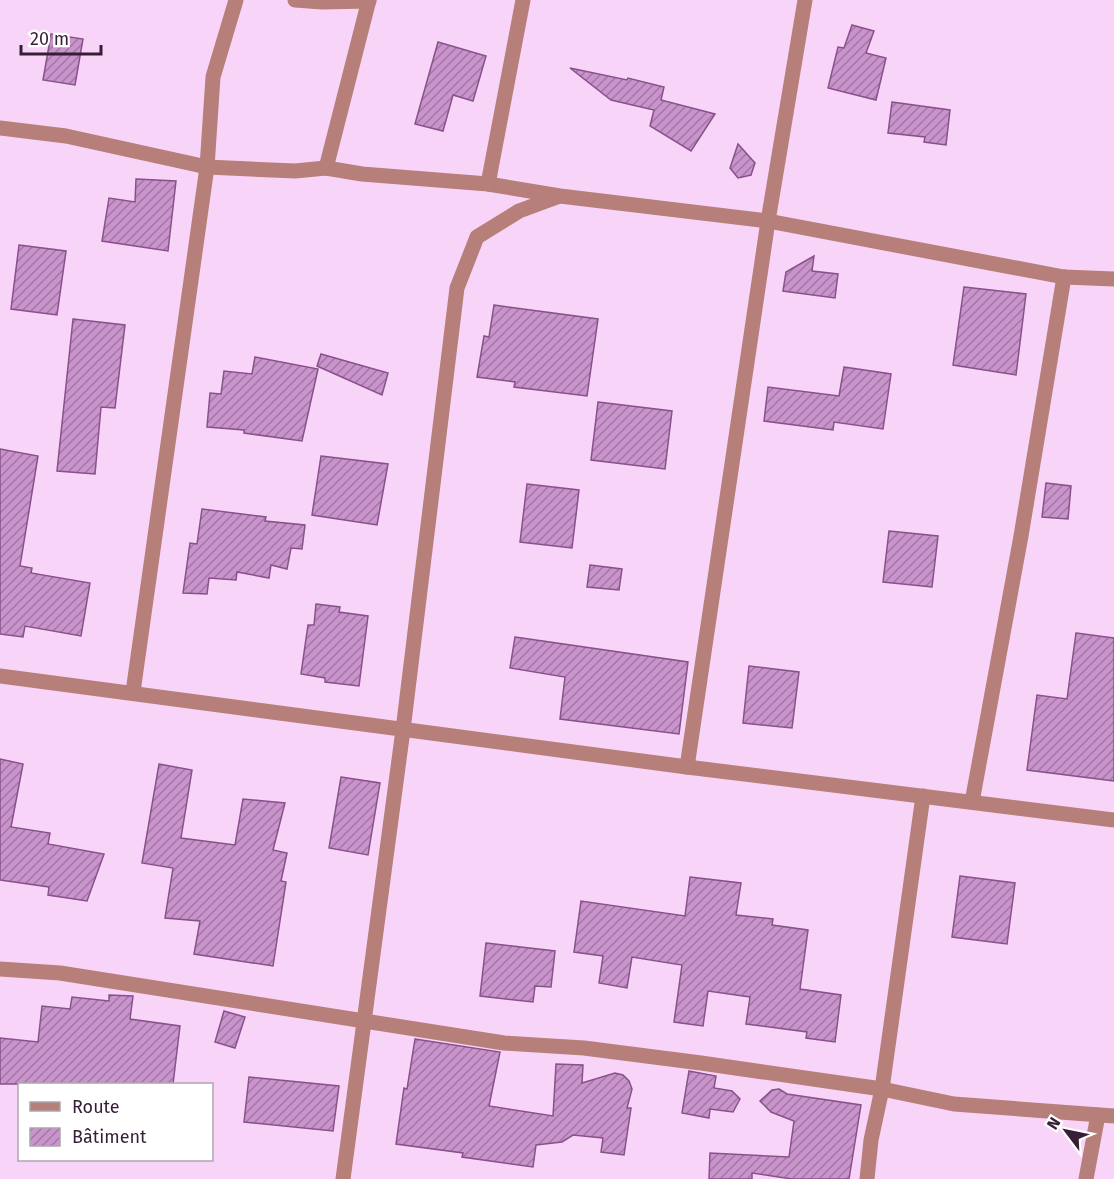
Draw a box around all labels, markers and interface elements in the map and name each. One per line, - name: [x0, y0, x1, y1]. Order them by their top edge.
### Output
- scale bar: [21, 18, 100, 56]
- text: 20 m: [30, 28, 69, 50]
- legend: [18, 1083, 213, 1161]
- text: Route: [72, 1096, 120, 1118]
- north arrow: [1036, 1101, 1096, 1161]
- text: N: [1043, 1114, 1065, 1133]
- text: Bâtiment: [72, 1126, 147, 1148]

